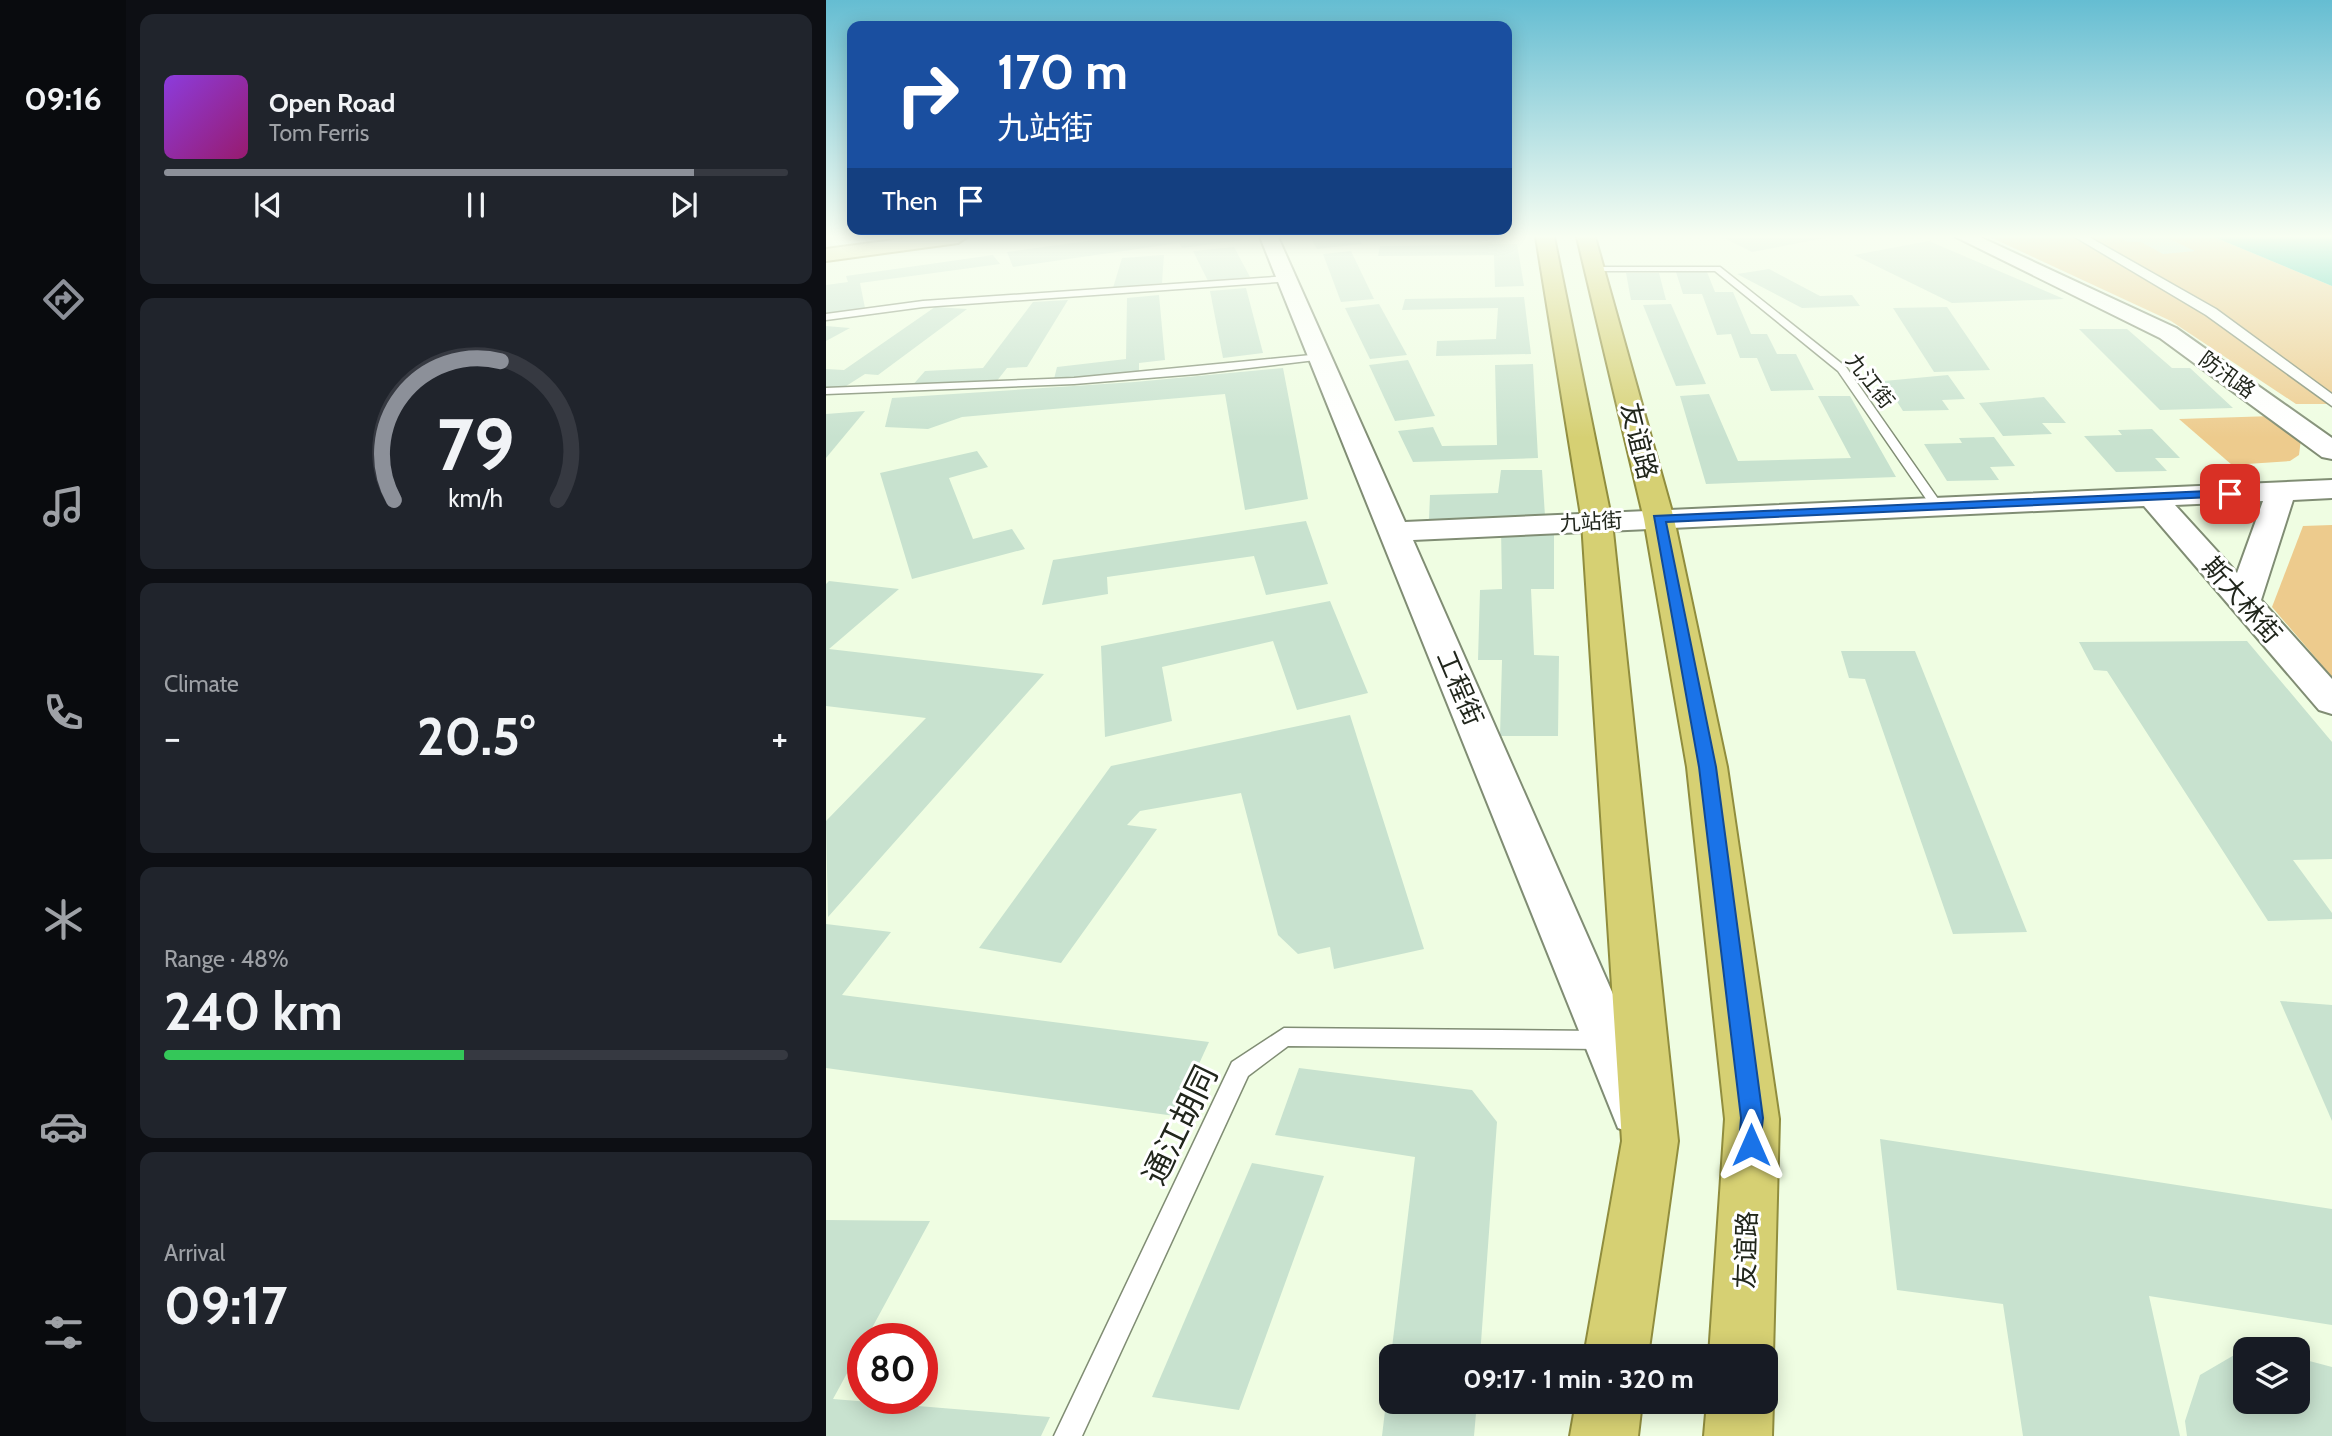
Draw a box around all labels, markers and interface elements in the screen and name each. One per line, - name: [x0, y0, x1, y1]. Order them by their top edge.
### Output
- text: 170 m: [997, 42, 1128, 101]
- icon: right: [882, 49, 973, 140]
- text: 09:16: [24, 79, 102, 118]
- text: Open Road: [269, 87, 395, 119]
- text: 九站街: [997, 108, 1093, 147]
- text: Tom Ferris: [269, 119, 369, 147]
- icon: arrive: [952, 182, 990, 220]
- text: Then: [882, 185, 938, 217]
- icon: previous: [249, 186, 287, 224]
- icon: pause: [457, 186, 495, 224]
- icon: next: [665, 186, 703, 224]
- icon: directions: [39, 275, 88, 324]
- street label: 防汛路: [2194, 346, 2260, 403]
- street label: 九江街: [1841, 348, 1900, 413]
- street label: 友谊路: [1614, 399, 1664, 483]
- text: 79: [437, 400, 515, 488]
- pin: [2200, 464, 2260, 524]
- icon: arrive: [2211, 475, 2249, 513]
- icon: music: [39, 482, 88, 531]
- text: km/h: [449, 482, 503, 512]
- street label: 九站街: [1559, 507, 1623, 536]
- street label: 斯大林街: [2196, 550, 2288, 650]
- street label: 工程街: [1430, 646, 1490, 730]
- text: Climate: [164, 670, 239, 698]
- icon: phone: [39, 688, 88, 737]
- text: 20.5°: [417, 705, 535, 768]
- text: −: [164, 714, 181, 761]
- text: +: [771, 714, 788, 761]
- icon: climate: [39, 895, 88, 944]
- text: Range · 48%: [164, 945, 289, 973]
- text: 240 km: [164, 980, 343, 1043]
- street label: 通江胡同: [1134, 1059, 1225, 1191]
- icon: car: [39, 1102, 88, 1151]
- position arrow: [1714, 1108, 1788, 1182]
- street label: 友谊路: [1729, 1210, 1763, 1290]
- text: Arrival: [164, 1239, 225, 1267]
- text: 09:17: [164, 1274, 287, 1337]
- icon: filters: [39, 1308, 88, 1357]
- speed limit sign: 80: [847, 1323, 938, 1414]
- map controls: [2233, 1337, 2310, 1414]
- button: layers: [2233, 1337, 2310, 1414]
- text: 09:17 · 1 min · 320 m: [1463, 1363, 1694, 1395]

